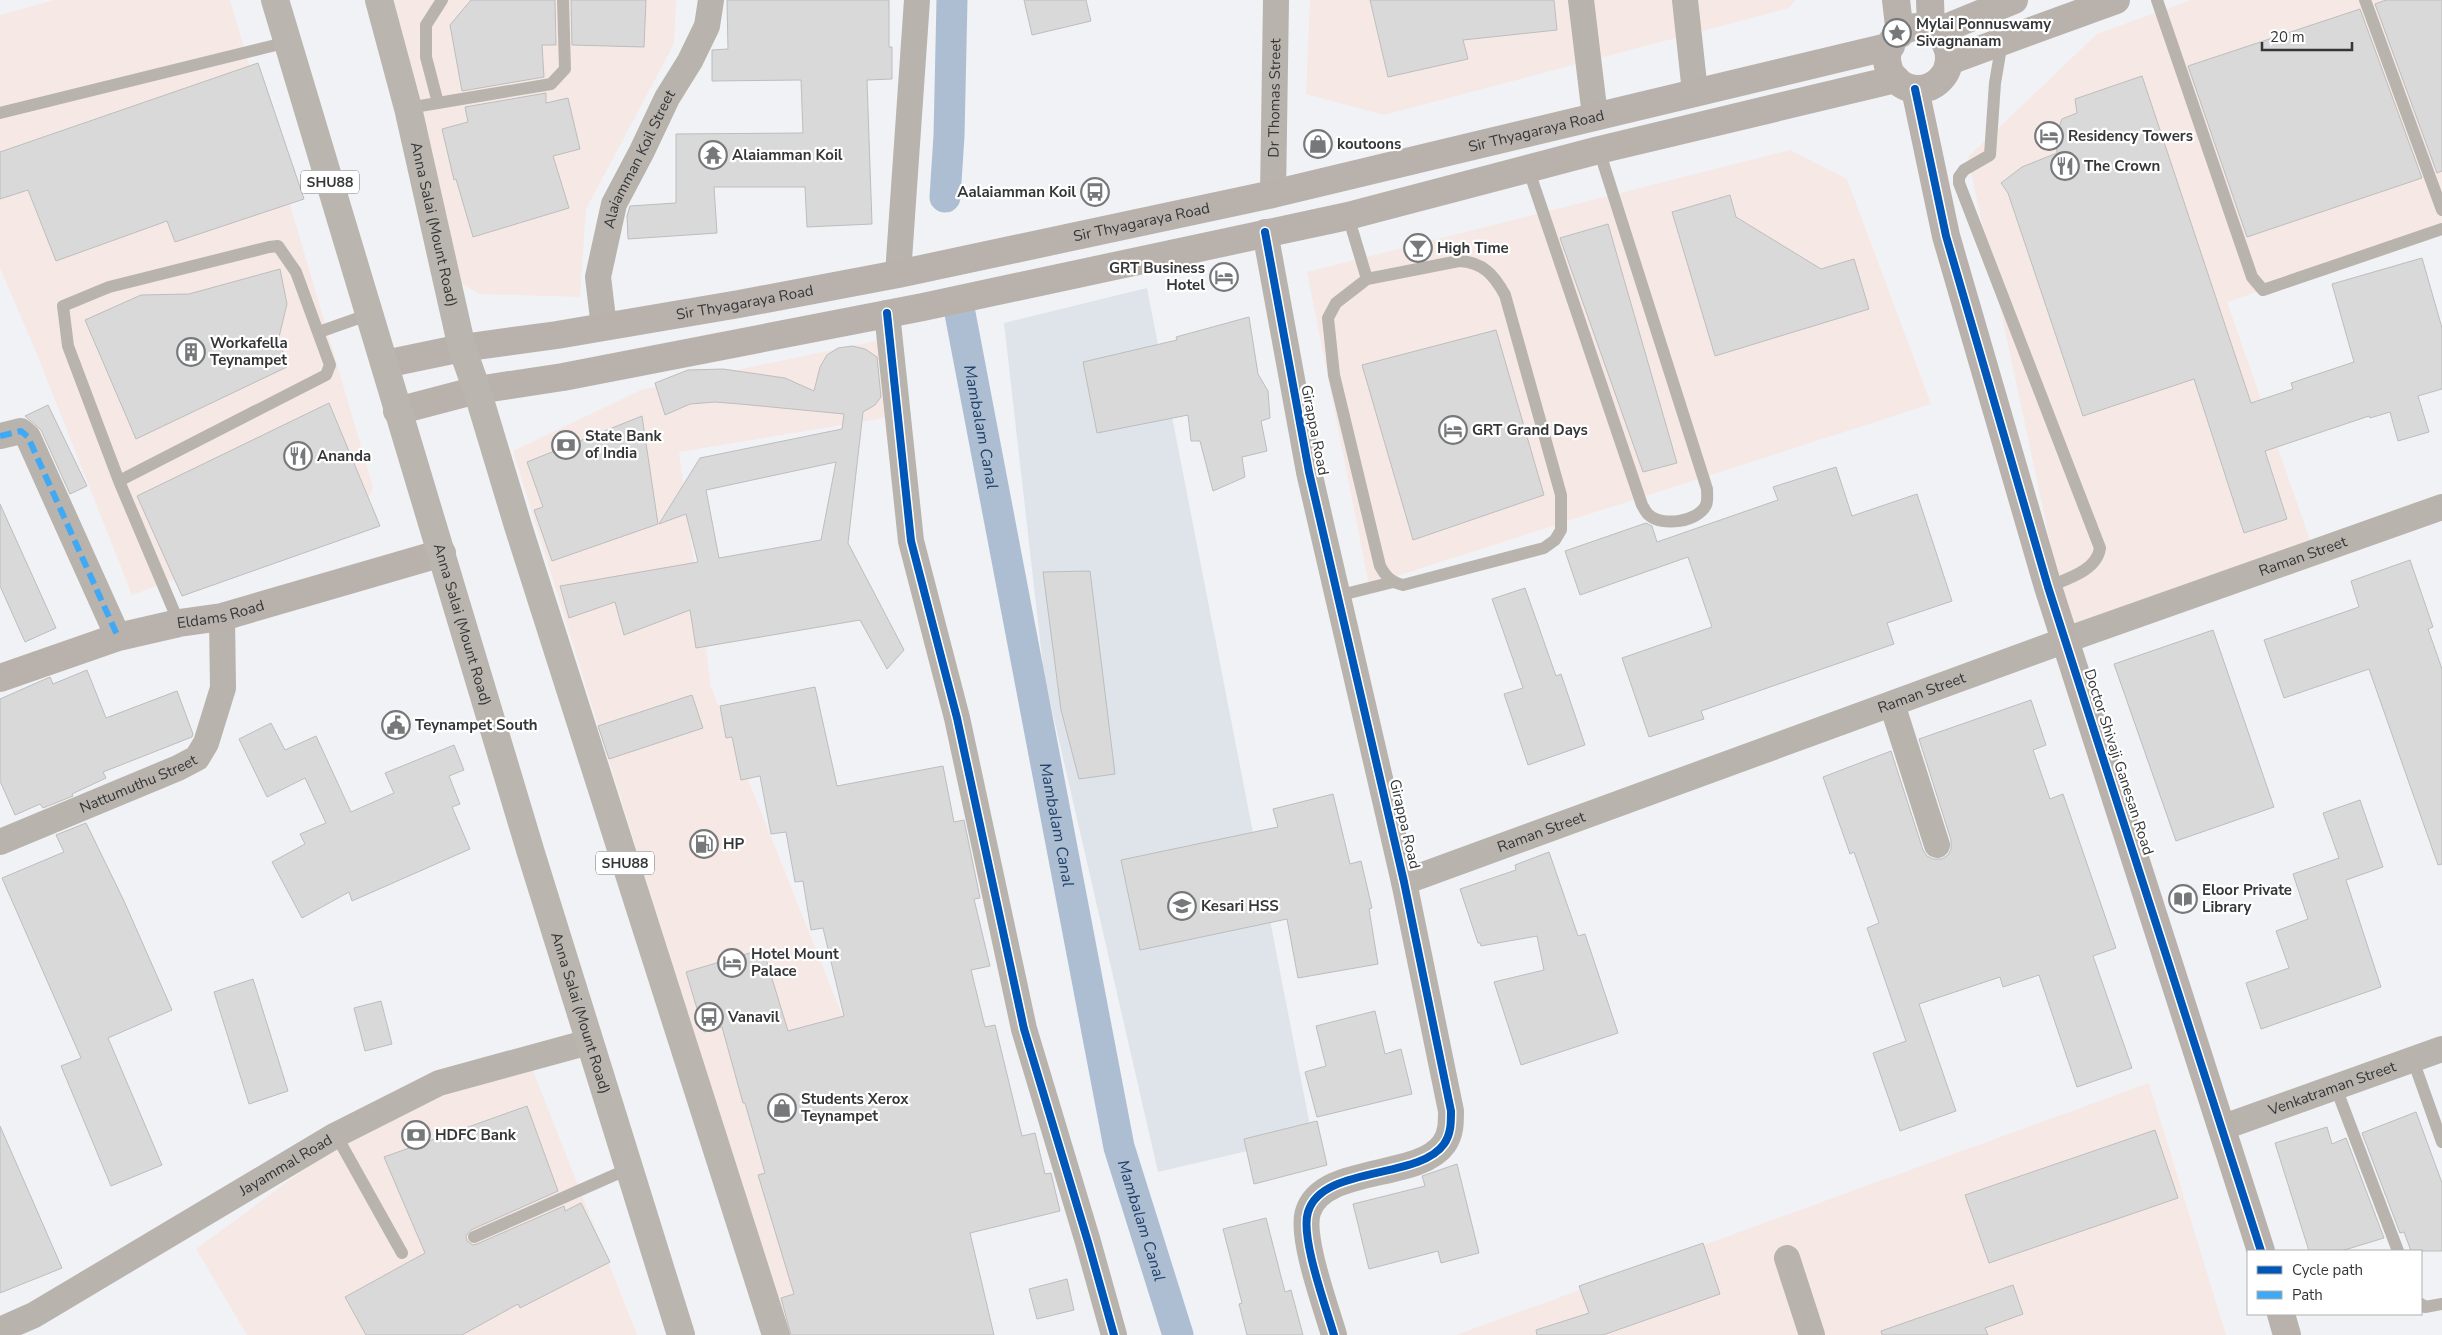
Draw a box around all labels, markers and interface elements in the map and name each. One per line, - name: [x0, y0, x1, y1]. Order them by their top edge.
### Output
- place label: Mylai Ponnuswamy Sivagnanam: [1916, 14, 2051, 51]
- place icon: Mylai Ponnuswamy Sivagnanam: [1882, 18, 1912, 48]
- scale bar: [2262, 20, 2352, 52]
- text: 20 m: [2270, 27, 2305, 47]
- street label: Dr Thomas Street: [1264, 38, 1285, 158]
- street label: Alaiamman Koil Street: [599, 85, 680, 230]
- street label: Sir Thyagaraya Road: [1466, 105, 1606, 157]
- hotel icon: Residency Towers: [2034, 121, 2064, 151]
- place label: Residency Towers: [2068, 126, 2193, 146]
- shop icon: koutoons: [1303, 129, 1333, 159]
- place label: koutoons: [1337, 134, 1401, 154]
- street label: Anna Salai (Mount Road): [406, 140, 462, 309]
- temple icon: Alaiamman Koil: [698, 140, 728, 170]
- place label: Alaiamman Koil: [732, 145, 843, 165]
- restaurant icon: The Crown: [2050, 151, 2080, 181]
- place label: The Crown: [2084, 156, 2160, 176]
- road number: SHU88: [301, 170, 359, 193]
- bus stop icon: Aalaiamman Koil: [1080, 177, 1110, 207]
- place label: Aalaiamman Koil: [957, 182, 1076, 202]
- street label: Sir Thyagaraya Road: [1071, 198, 1212, 246]
- bar icon: High Time: [1403, 233, 1433, 263]
- place label: High Time: [1437, 238, 1509, 258]
- place label: GRT Business Hotel: [1109, 258, 1205, 295]
- hotel icon: GRT Business Hotel: [1209, 262, 1239, 292]
- street label: Sir Thyagaraya Road: [674, 280, 815, 325]
- place label: Workafella Teynampet: [210, 333, 288, 370]
- building icon: Workafella Teynampet: [176, 337, 206, 367]
- water label: Mambalam Canal: [958, 363, 1003, 491]
- street label: Girappa Road: [1296, 383, 1334, 477]
- hotel icon: GRT Grand Days: [1438, 415, 1468, 445]
- place label: GRT Grand Days: [1472, 420, 1588, 440]
- place label: State Bank of India: [585, 426, 663, 463]
- bank icon: State Bank of India: [551, 430, 581, 460]
- restaurant icon: Ananda: [283, 441, 313, 471]
- place label: Ananda: [317, 446, 371, 466]
- street label: Raman Street: [2256, 531, 2350, 581]
- street label: Anna Salai (Mount Road): [429, 541, 496, 708]
- street label: Eldams Road: [176, 595, 266, 633]
- street label: Doctor Shivaji Ganesan Road: [2079, 666, 2159, 858]
- street label: Raman Street: [1875, 667, 1969, 718]
- public building icon: Teynampet South: [381, 710, 411, 740]
- place label: Teynampet South: [415, 715, 537, 735]
- street label: Nattumuthu Street: [76, 749, 201, 818]
- water label: Mambalam Canal: [1034, 761, 1079, 889]
- street label: Girappa Road: [1385, 777, 1425, 871]
- street label: Raman Street: [1494, 806, 1589, 857]
- fuel station icon: HP: [689, 829, 719, 859]
- place label: HP: [723, 834, 745, 854]
- road number: SHU88: [596, 851, 654, 874]
- place label: Eloor Private Library: [2202, 880, 2292, 917]
- library icon: Eloor Private Library: [2168, 884, 2198, 914]
- school or university icon: Kesari HSS: [1167, 891, 1197, 921]
- place label: Kesari HSS: [1201, 896, 1279, 916]
- street label: Anna Salai (Mount Road): [546, 929, 615, 1096]
- place label: Hotel Mount Palace: [751, 944, 839, 981]
- hotel icon: Hotel Mount Palace: [717, 948, 747, 978]
- bus stop icon: Vanavil: [694, 1002, 724, 1032]
- place label: Vanavil: [727, 1007, 780, 1027]
- street label: Venkatraman Street: [2265, 1056, 2399, 1121]
- place label: Students Xerox Teynampet: [801, 1089, 909, 1126]
- shop icon: Students Xerox Teynampet: [767, 1093, 797, 1123]
- bank icon: HDFC Bank: [401, 1120, 431, 1150]
- place label: HDFC Bank: [435, 1125, 517, 1145]
- street label: Jayammal Road: [234, 1130, 336, 1201]
- water label: Mambalam Canal: [1112, 1157, 1171, 1284]
- legend: [2247, 1250, 2422, 1315]
- text: Cycle path: [2292, 1260, 2363, 1280]
- text: Path: [2292, 1285, 2323, 1305]

